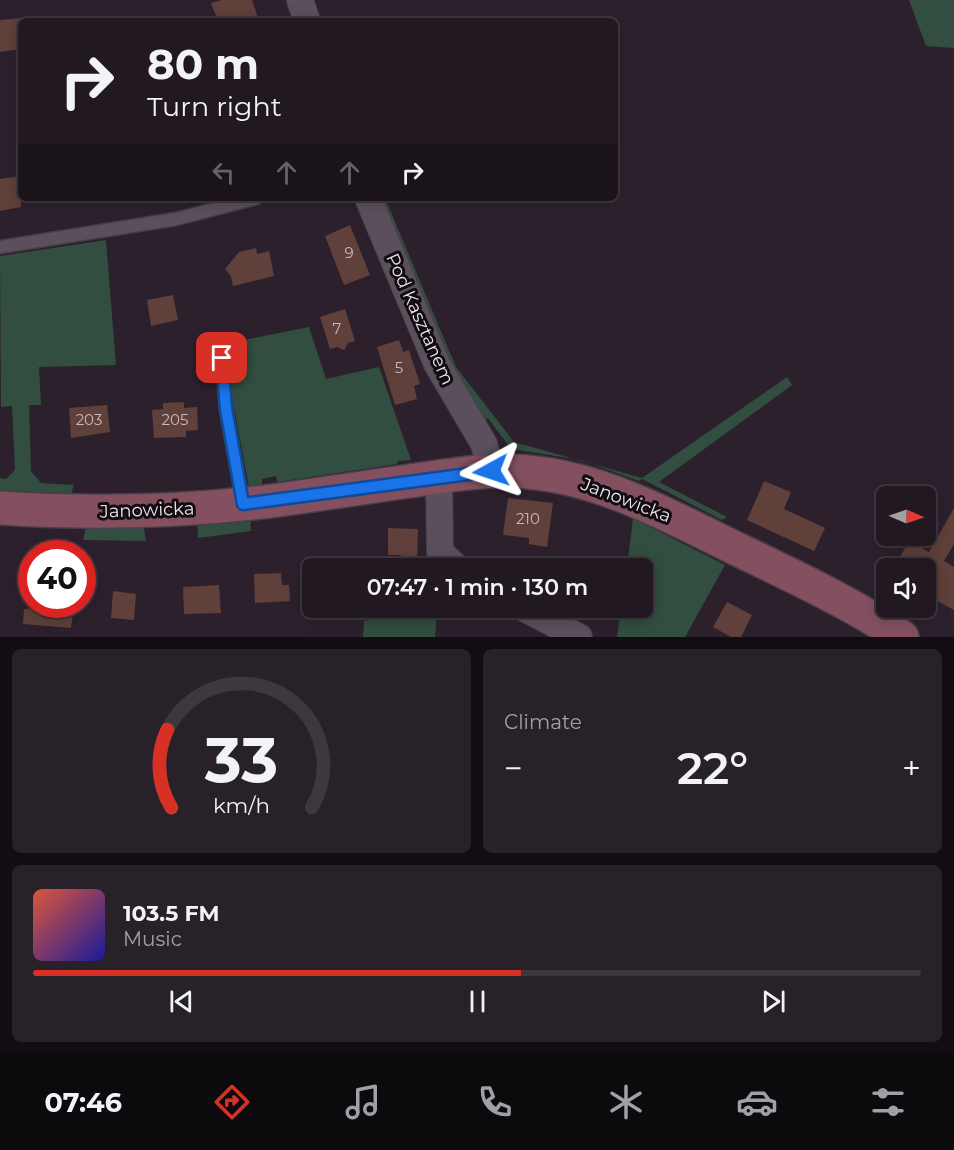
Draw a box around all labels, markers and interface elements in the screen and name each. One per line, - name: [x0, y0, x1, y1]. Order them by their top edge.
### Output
- text: 80 m: [147, 38, 259, 90]
- icon: right: [48, 42, 126, 120]
- text: Turn right: [147, 90, 282, 123]
- icon: left: [207, 156, 240, 189]
- icon: ahead: [270, 156, 303, 189]
- icon: ahead: [333, 156, 366, 189]
- icon: right: [396, 156, 429, 189]
- house number: 9: [344, 243, 354, 262]
- street label: Pod Kasztanem: [381, 250, 459, 388]
- house number: 7: [333, 319, 342, 338]
- pin: [196, 332, 247, 383]
- icon: arrive: [205, 341, 238, 374]
- house number: 5: [395, 358, 403, 377]
- house number: 203: [76, 410, 102, 429]
- house number: 205: [162, 410, 188, 429]
- position arrow: [459, 439, 523, 503]
- street label: Janowicka: [577, 472, 674, 527]
- north arrow: [876, 486, 936, 546]
- map controls: [876, 486, 936, 618]
- street label: Janowicka: [98, 497, 195, 523]
- house number: 210: [516, 509, 540, 528]
- speed limit sign: 40: [18, 540, 96, 618]
- button: sound: [876, 558, 936, 618]
- text: 07:47 · 1 min · 130 m: [367, 574, 588, 601]
- text: Climate: [504, 710, 582, 734]
- text: 33: [204, 722, 278, 798]
- text: 22°: [677, 740, 748, 795]
- text: −: [504, 748, 523, 788]
- text: +: [902, 748, 921, 788]
- text: km/h: [213, 792, 270, 818]
- text: 103.5 FM: [123, 900, 220, 927]
- text: Music: [123, 927, 182, 951]
- icon: previous: [165, 985, 198, 1018]
- icon: pause: [461, 985, 494, 1018]
- icon: next: [757, 985, 790, 1018]
- icon: directions: [211, 1081, 253, 1123]
- icon: music: [342, 1081, 384, 1123]
- icon: phone: [474, 1081, 516, 1123]
- icon: climate: [605, 1081, 647, 1123]
- icon: car: [736, 1081, 778, 1123]
- icon: filters: [867, 1081, 909, 1123]
- text: 07:46: [45, 1086, 122, 1119]

